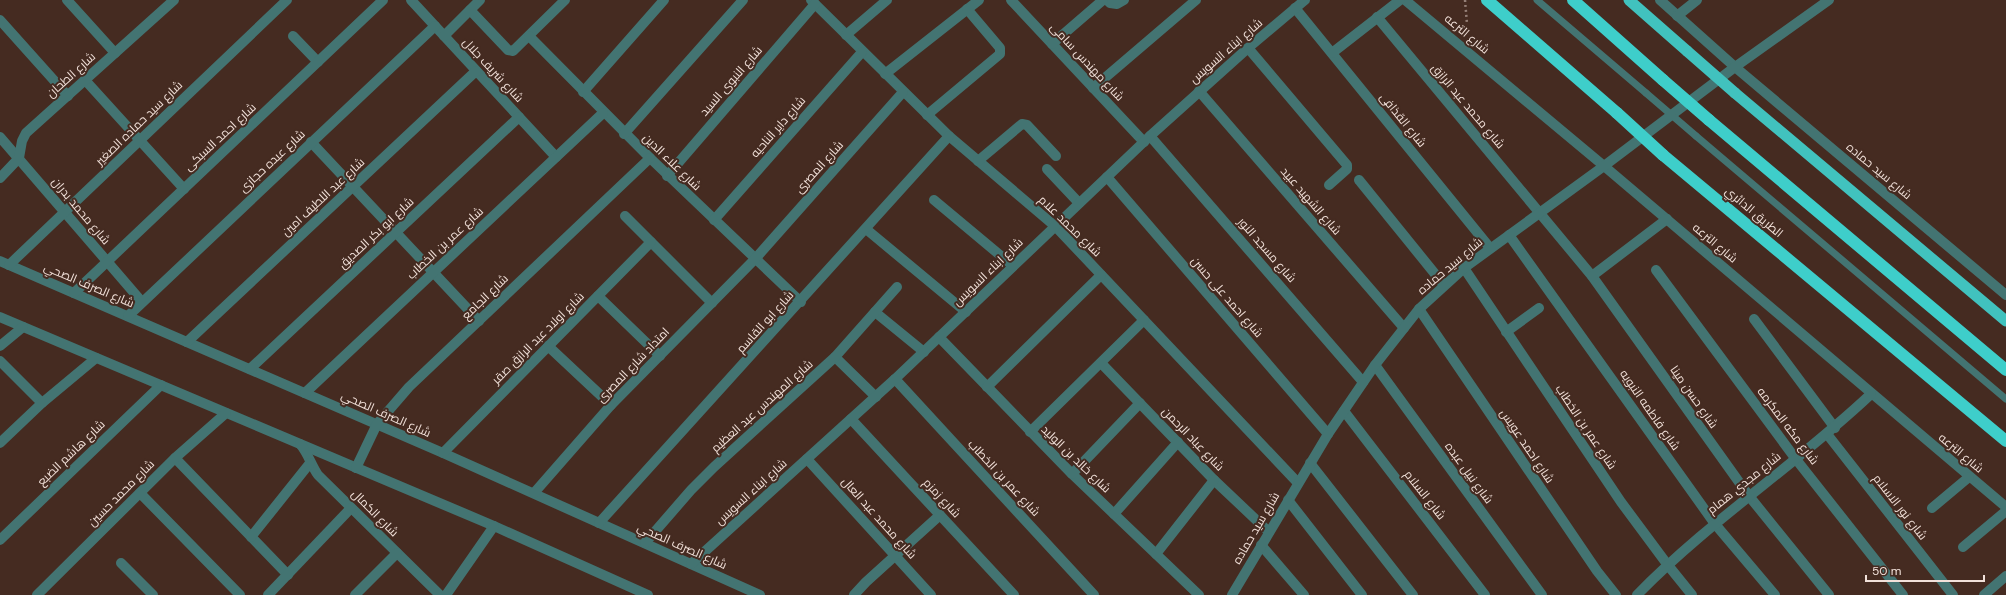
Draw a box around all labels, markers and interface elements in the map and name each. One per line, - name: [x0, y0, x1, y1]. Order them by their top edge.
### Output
- street label: شارع الترعه: [1441, 10, 1493, 58]
- street label: شارع ابناء السويس: [1186, 15, 1266, 87]
- street label: شارع مهندس سامى: [1047, 19, 1128, 105]
- street label: شارع شريف جلال: [459, 34, 527, 106]
- street label: شارع النبوى السيد: [696, 43, 766, 119]
- street label: شارع الطحان: [43, 49, 99, 101]
- street label: شارع محمد عبد الرازق: [1428, 60, 1508, 152]
- street label: شارع سيد حماده الصغير: [91, 77, 186, 170]
- street label: شارع القذافى: [1376, 89, 1430, 151]
- street label: شارع داير الناحيه: [747, 93, 809, 161]
- street label: شارع احمد السبكى: [181, 99, 259, 175]
- street label: شارع عبده حجازى: [235, 126, 309, 196]
- street label: شارع علاء الدين: [639, 130, 705, 194]
- street label: شارع المصرى: [791, 137, 847, 197]
- street label: شارع سيد حماده: [1843, 139, 1915, 203]
- street label: شارع عبد اللطيف امين: [278, 154, 368, 240]
- street label: شارع الشهيد عبيد: [1277, 164, 1345, 238]
- street label: شارع محمد بدران: [48, 174, 114, 248]
- street label: الطريق الدائري: [1720, 183, 1786, 242]
- street label: شارع محمد علام: [1035, 192, 1105, 260]
- street label: شارع ابو بكر الصديق: [335, 194, 417, 272]
- street label: شارع عمر بن الخطاب: [403, 203, 487, 283]
- street label: شارع مسجد النور: [1234, 213, 1300, 286]
- street label: شارع الترعه: [1689, 219, 1741, 267]
- street label: شارع ابناء السويس: [949, 234, 1027, 310]
- street label: شارع سيد حماده: [1414, 234, 1486, 298]
- street label: شارع احمد على حسن: [1187, 253, 1267, 341]
- street label: شارع الصرف الصحي: [41, 259, 137, 313]
- street label: شارع الجامع: [458, 271, 512, 323]
- street label: شارع ابو القاسم: [733, 287, 797, 357]
- street label: شارع اولاد عبد الرازق صقر: [488, 288, 588, 388]
- street label: امتداد شارع المصرى: [593, 324, 673, 406]
- street label: شارع المهندس عبد العظيم: [708, 356, 816, 456]
- street label: شارع حسن مينا: [1666, 362, 1722, 432]
- street label: شارع فاطمه النبويه: [1616, 366, 1684, 454]
- street label: شارع عمر بن الخطاب: [1552, 381, 1620, 473]
- street label: شارع مكه المكرمه: [1754, 384, 1822, 468]
- street label: شارع الصرف الصحي: [338, 387, 433, 443]
- street label: شارع عباد الرحمن: [1158, 404, 1228, 474]
- street label: شارع احمد عويس: [1496, 406, 1558, 486]
- street label: شارع هاشم الضبع: [34, 416, 108, 489]
- street label: شارع خالد بن الوليد: [1038, 422, 1114, 496]
- street label: شارع الترعه: [1935, 429, 1987, 477]
- street label: شارع عمر بن الخطاب: [964, 436, 1044, 520]
- street label: شارع نبيل عبده: [1441, 439, 1497, 507]
- street label: شارع مجدي همام: [1704, 448, 1785, 519]
- street label: شارع ابناء السويس: [712, 455, 790, 529]
- street label: شارع محمد حسين: [84, 456, 158, 530]
- street label: شارع السلام: [1401, 467, 1449, 523]
- street label: شارع نور الاسلام: [1869, 471, 1931, 543]
- street label: شارع محمد عبد العال: [838, 474, 920, 562]
- street label: شارع زمزم: [920, 475, 964, 521]
- street label: شارع الكمال: [348, 486, 402, 540]
- street label: شارع سيد حماده: [1229, 489, 1283, 567]
- street label: شارع الصرف الصحي: [634, 519, 729, 575]
- scale bar: [1866, 557, 1984, 583]
- text: 50 m: [1872, 563, 1901, 579]

